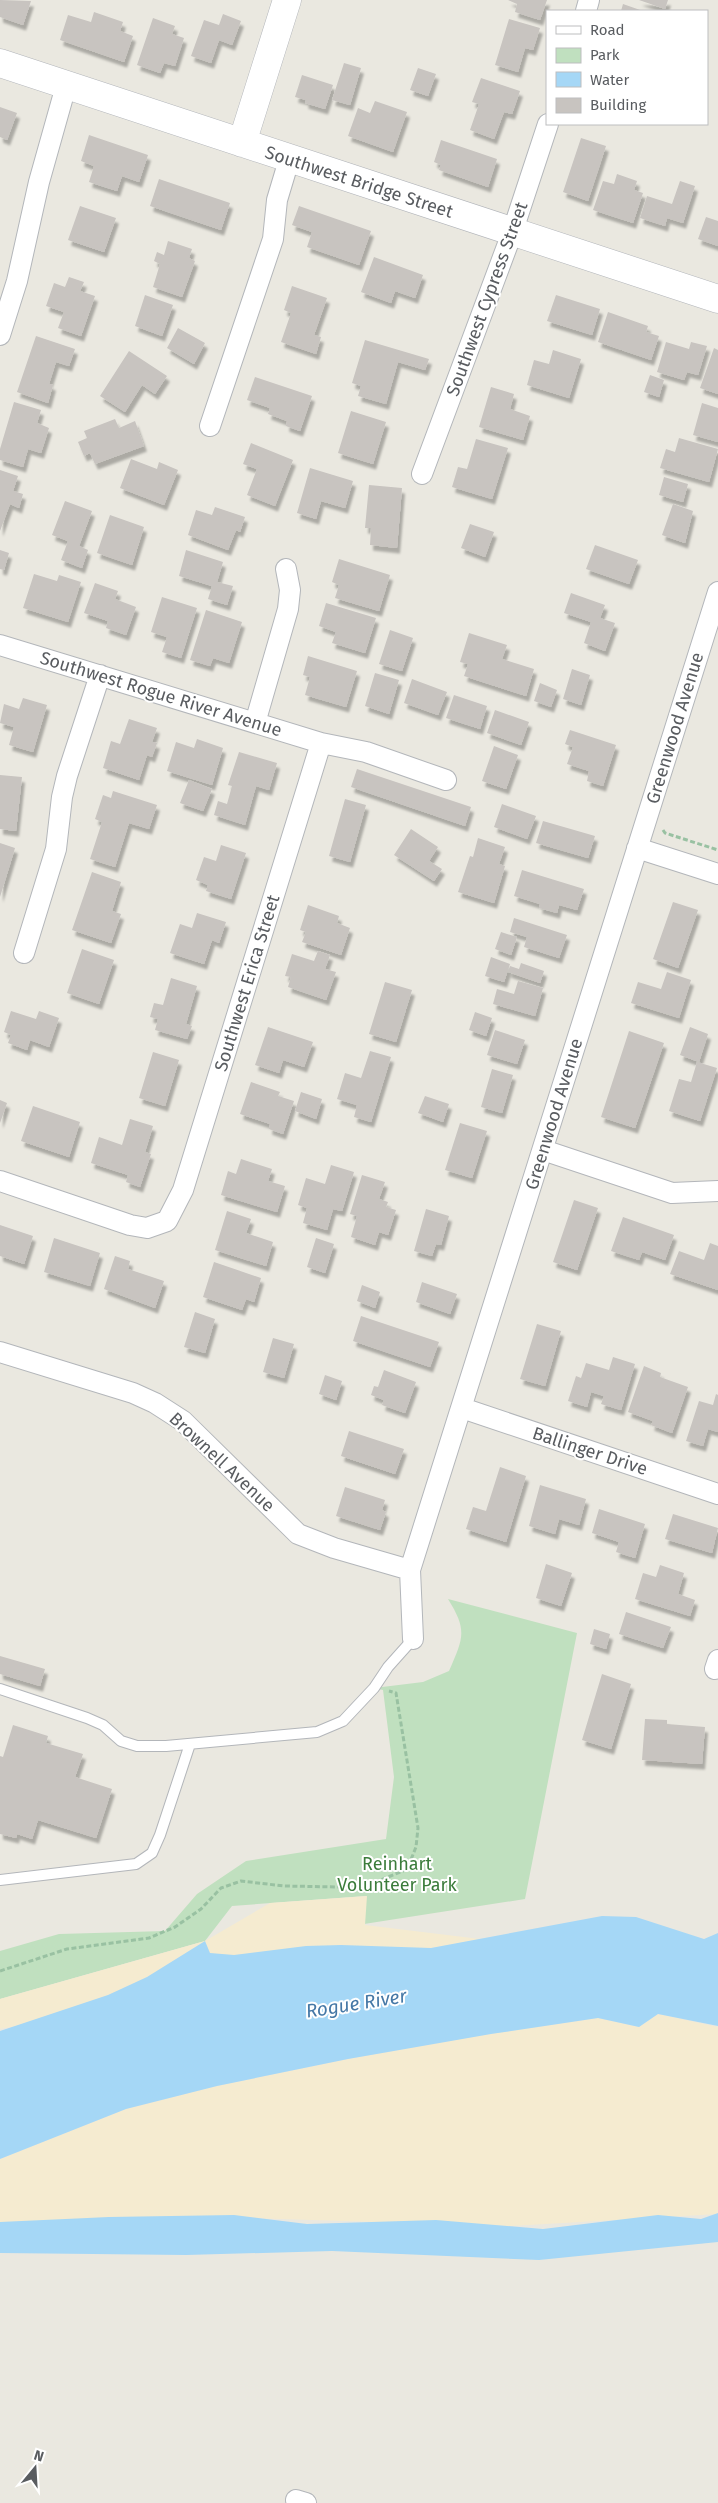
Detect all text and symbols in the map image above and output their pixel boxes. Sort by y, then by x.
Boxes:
legend [546,10,708,125]
text: Road [590,21,625,39]
text: Park [590,46,620,64]
text: Water [590,71,629,89]
text: Building [590,96,646,114]
street label: Southwest Bridge Street [262,141,456,223]
street label: Southwest Cypress Street [442,198,533,399]
street label: Southwest Rogue River Avenue [37,647,285,741]
street label: Greenwood Avenue [642,650,708,806]
street label: Southwest Erica Street [210,892,284,1074]
street label: Greenwood Avenue [521,1036,587,1192]
street label: Brownell Avenue [165,1408,279,1516]
street label: Ballinger Drive [530,1422,650,1480]
park label: Reinhart Volunteer Park [337,1853,457,1896]
water label: Rogue River [304,1984,409,2023]
north arrow [10,2443,60,2493]
text: N [32,2447,46,2466]

